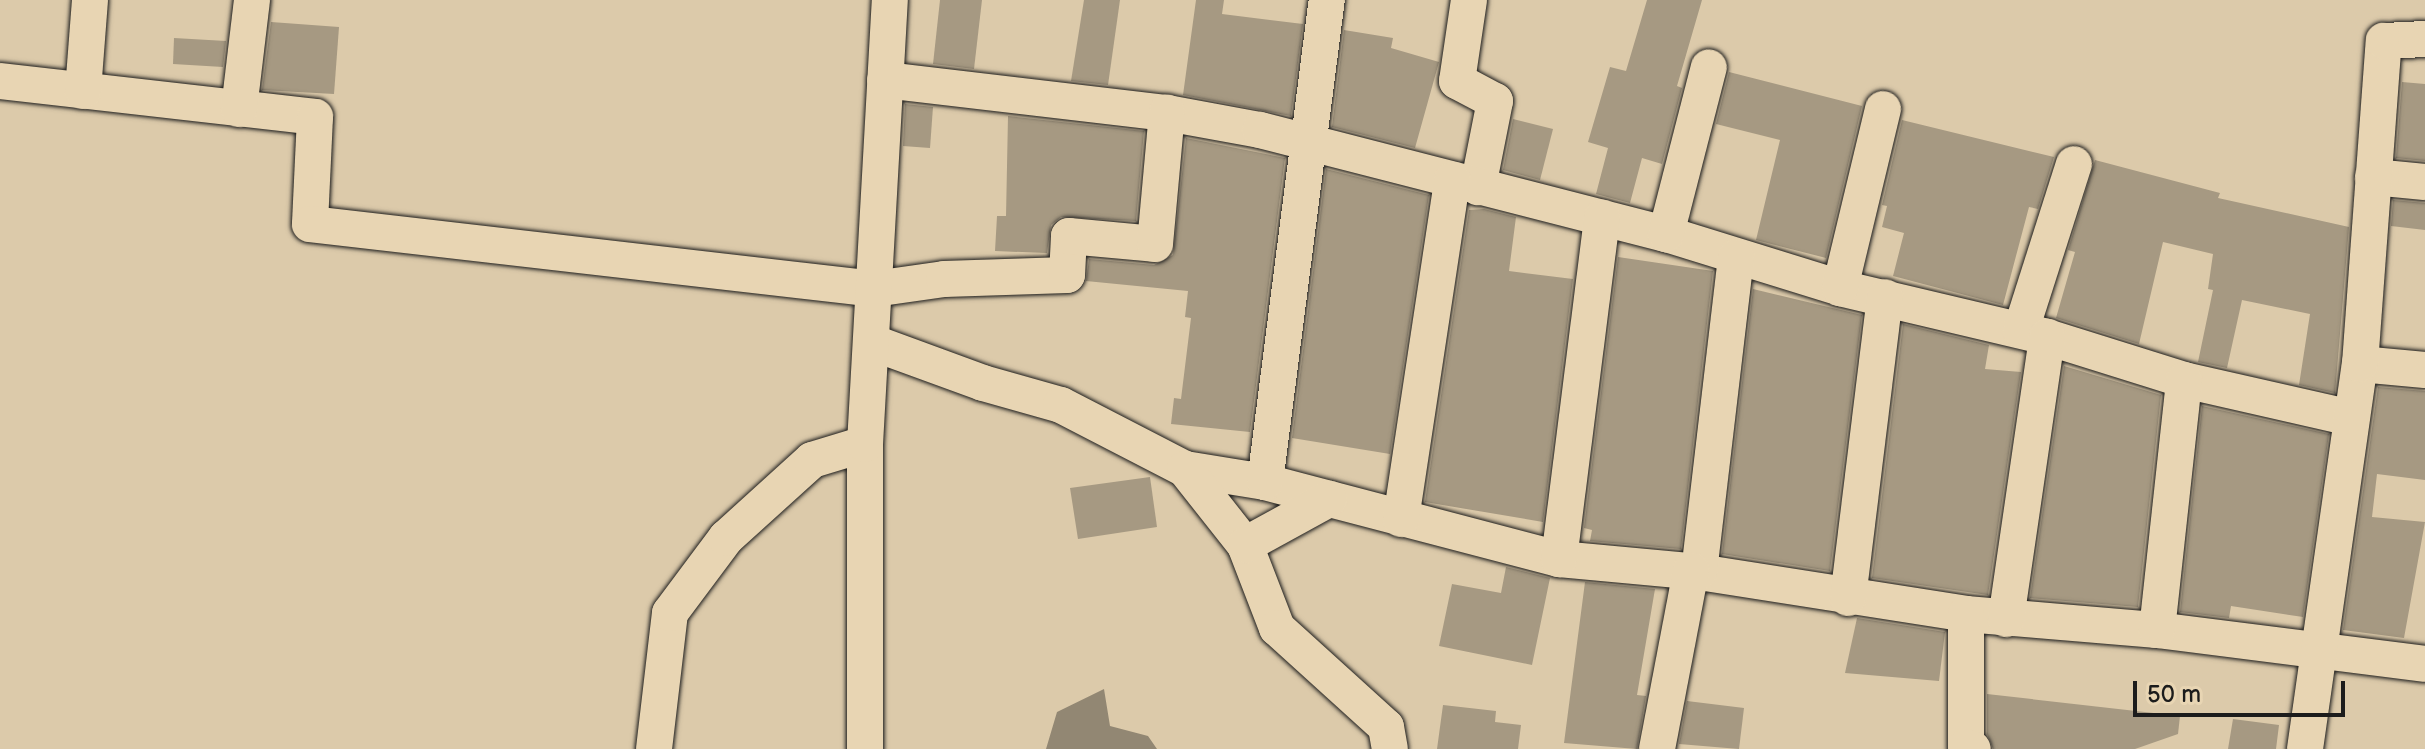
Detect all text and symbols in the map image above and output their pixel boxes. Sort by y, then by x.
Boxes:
scale bar [2137,665,2349,715]
text: 50 m [2147,680,2201,709]

